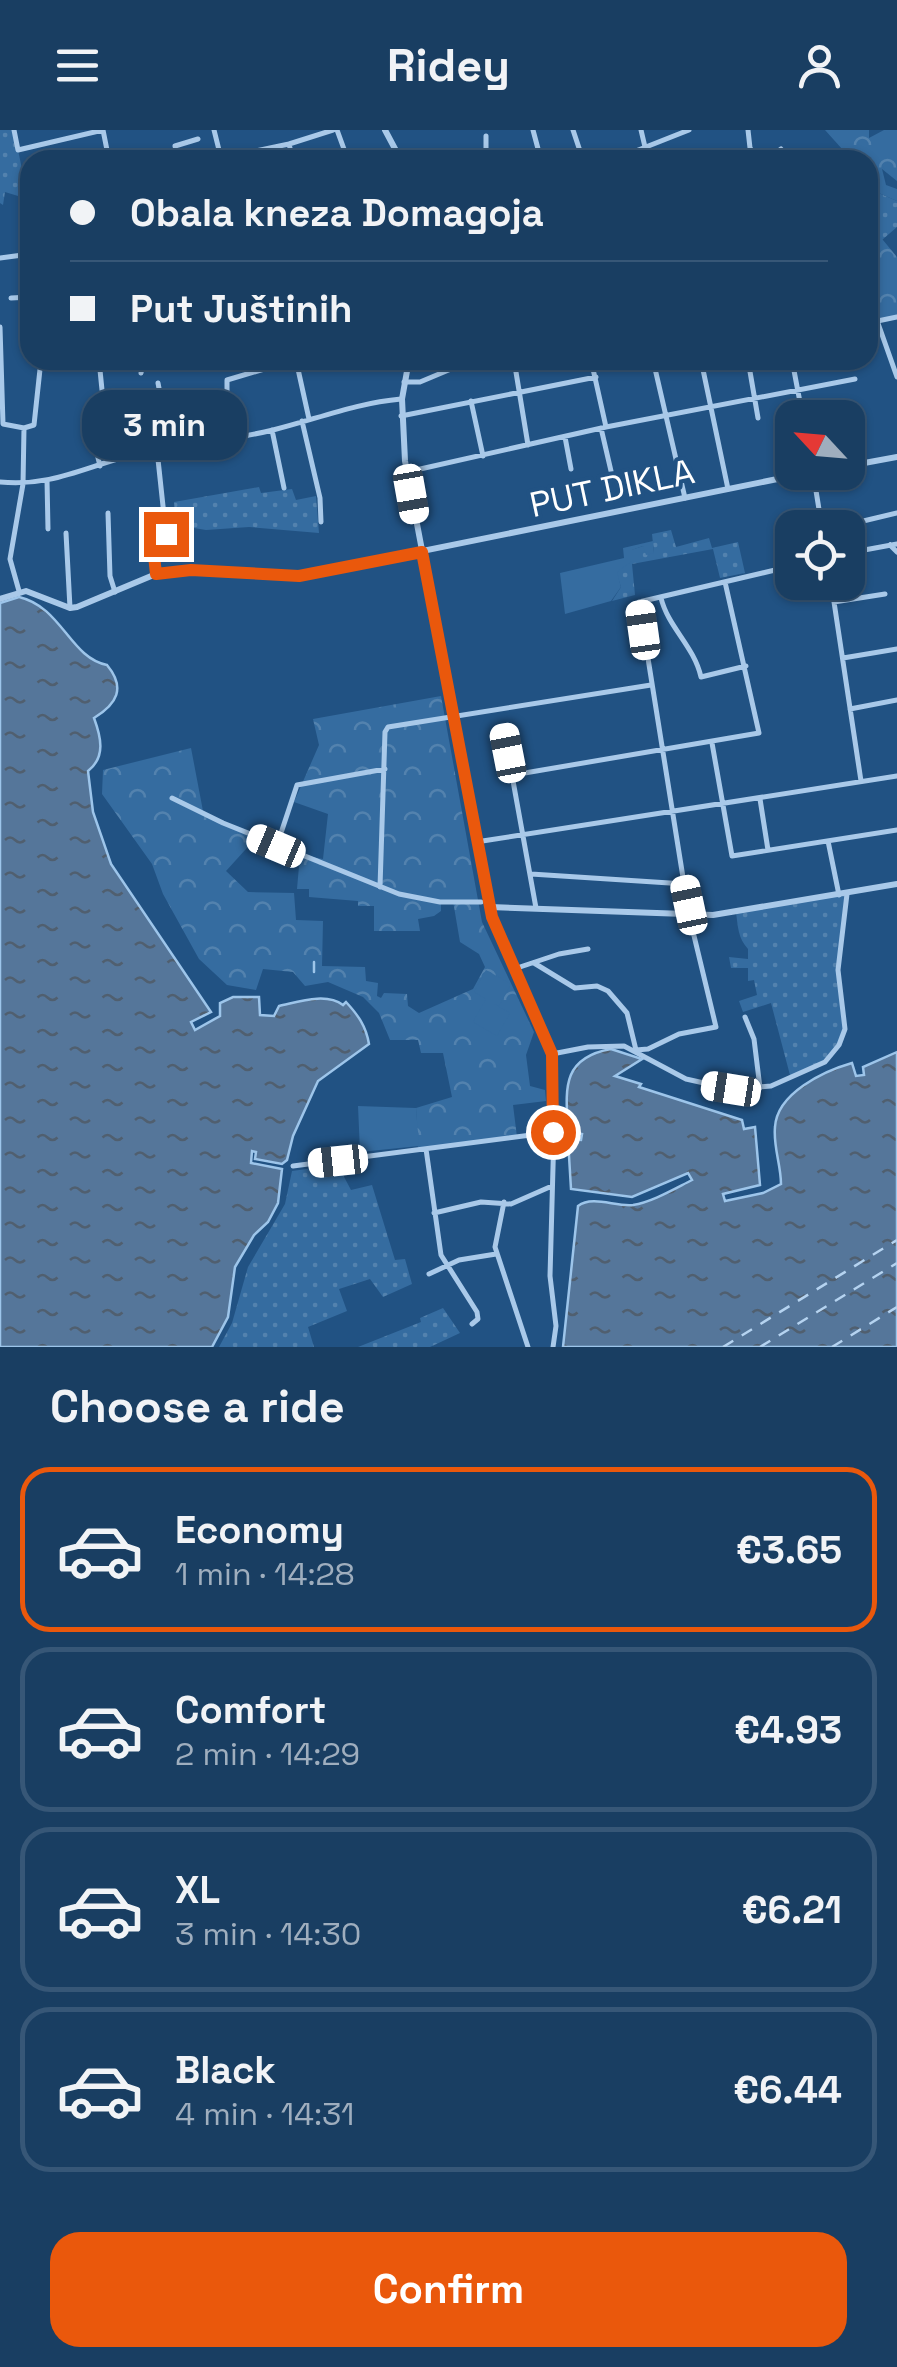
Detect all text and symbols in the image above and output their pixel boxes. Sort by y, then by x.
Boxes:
text: Ridey [387,37,510,94]
icon: menu [50,38,105,93]
icon: person [792,38,847,93]
text: Obala kneza Domagoja [130,189,544,237]
text: Put Juštinih [130,285,353,333]
callout: 3 min [84,389,248,459]
north arrow [775,400,865,490]
map controls [775,400,865,600]
text: 3 min [123,405,206,445]
street label: PUT DIKLA [526,449,698,527]
car [391,462,431,526]
button: locate [775,510,865,600]
route end [144,512,189,557]
car [624,598,662,662]
car [488,721,528,785]
car [243,820,309,872]
car [668,873,710,937]
car [699,1069,763,1109]
route start [531,1110,576,1155]
car [307,1143,369,1179]
text: Choose a ride [50,1378,345,1435]
icon: car [55,1505,145,1595]
text: Economy [175,1506,344,1554]
text: €3.65 [736,1526,842,1574]
text: 1 min · 14:28 [175,1554,355,1594]
icon: car [55,1685,145,1775]
text: Comfort [175,1686,326,1734]
text: €4.93 [734,1706,842,1754]
text: 2 min · 14:29 [175,1734,360,1774]
icon: car [55,1865,145,1955]
text: XL [175,1866,220,1914]
text: €6.21 [742,1886,842,1934]
text: 3 min · 14:30 [175,1914,361,1954]
icon: car [55,2045,145,2135]
text: Black [175,2046,276,2094]
text: €6.44 [733,2066,842,2114]
text: 4 min · 14:31 [175,2094,354,2134]
button: Confirm [50,2232,847,2347]

